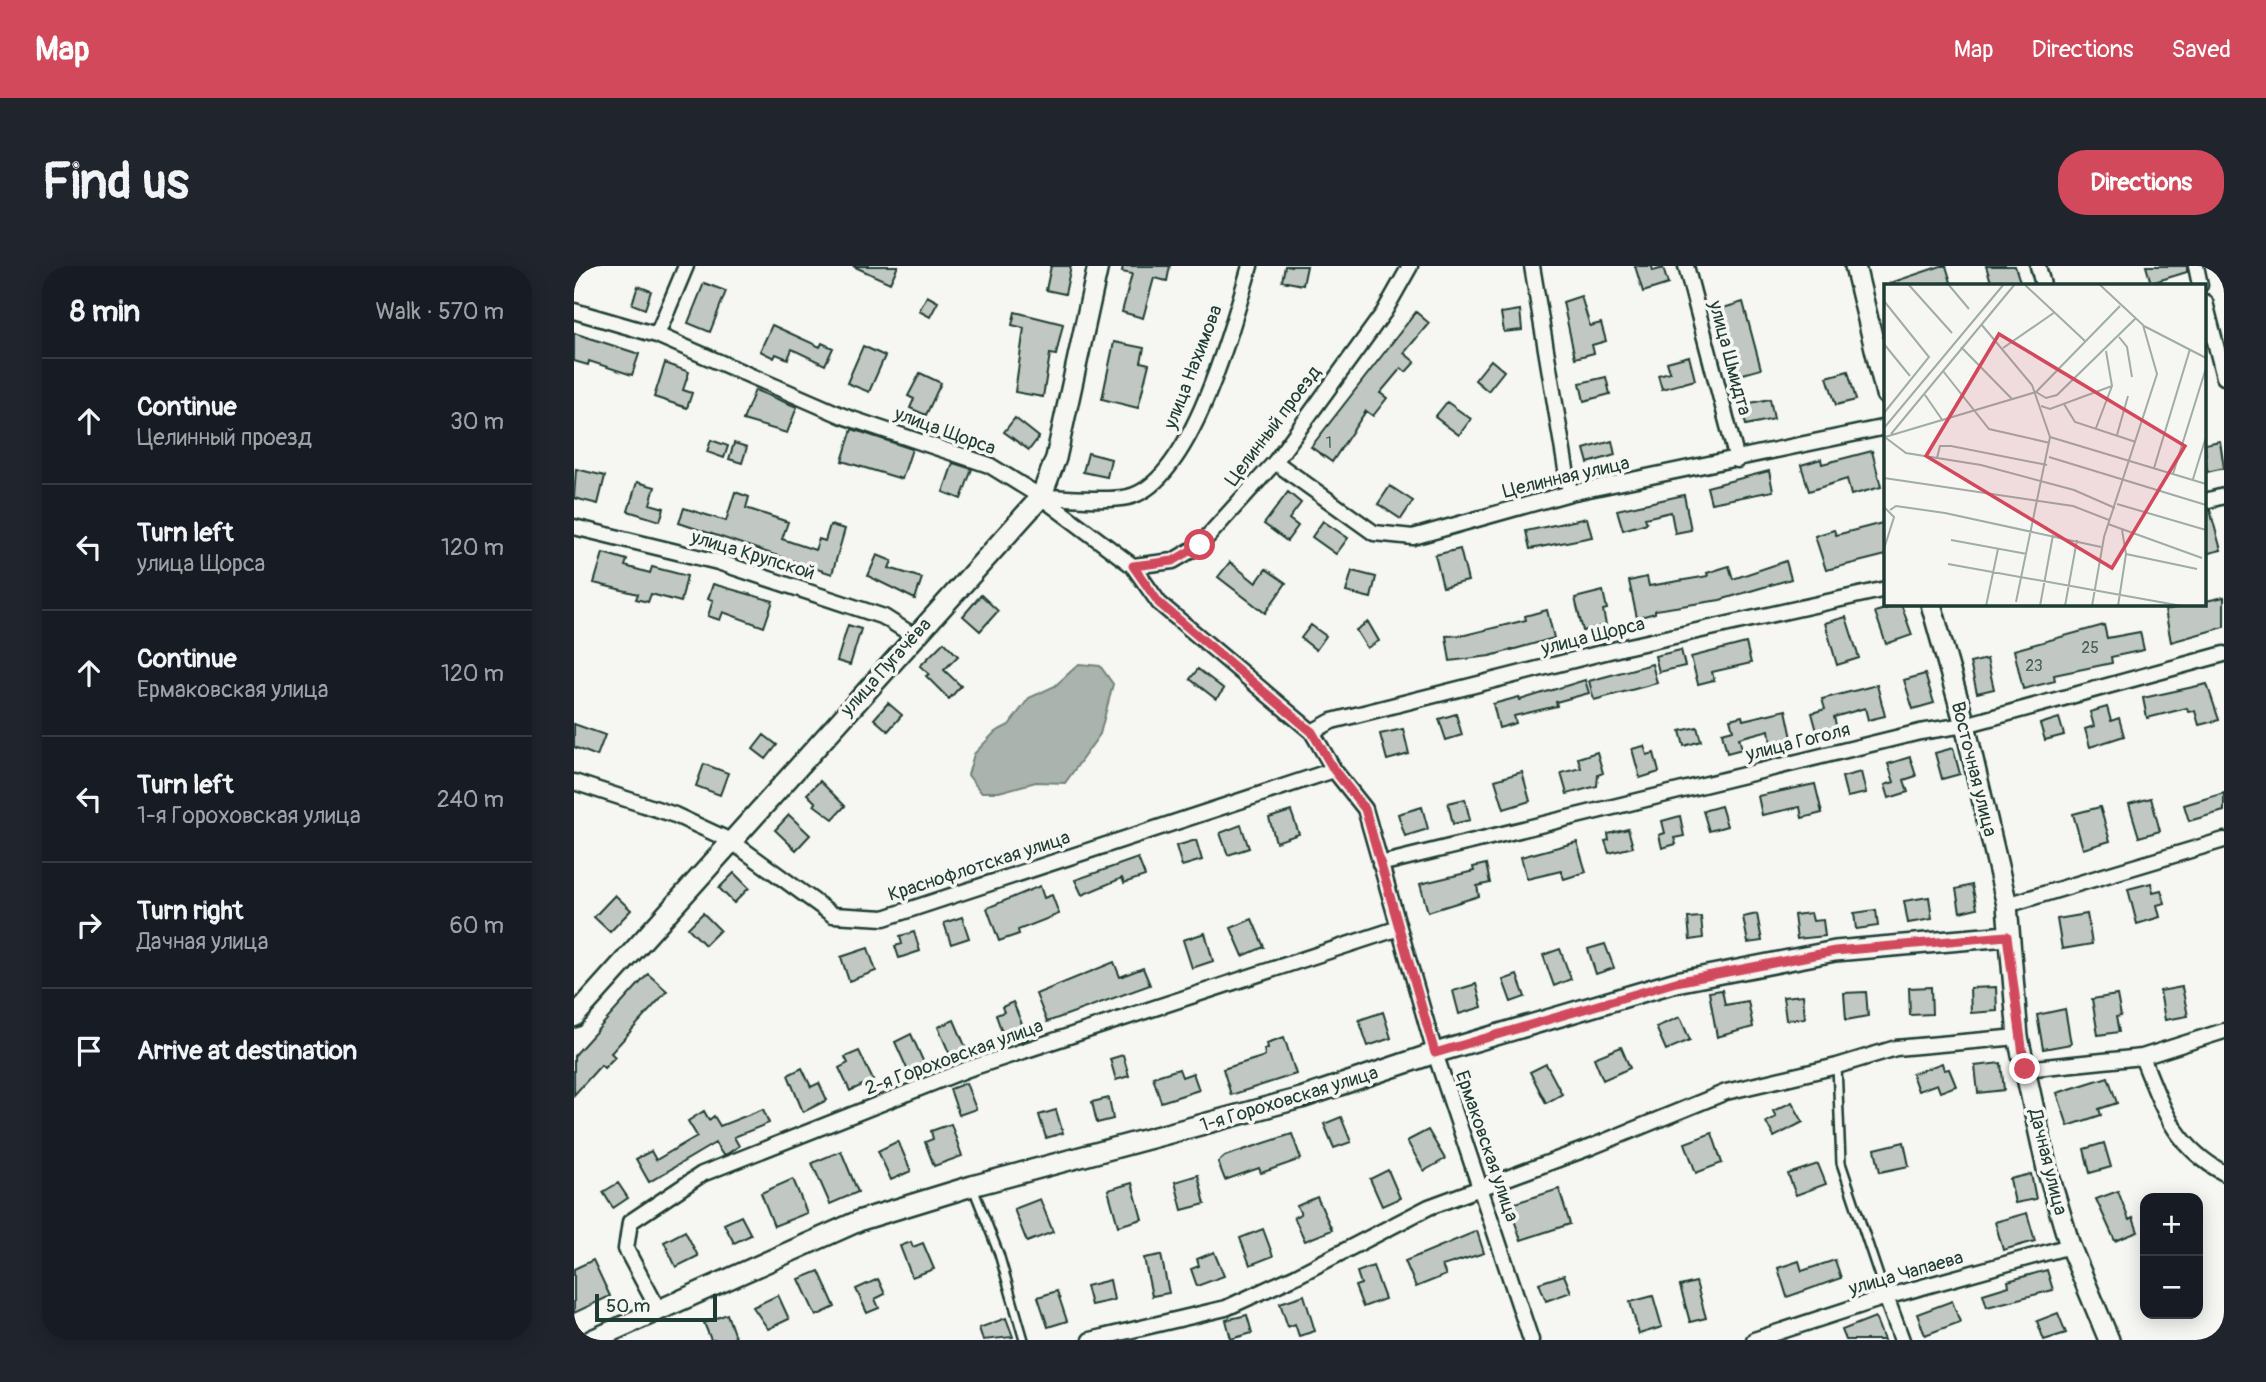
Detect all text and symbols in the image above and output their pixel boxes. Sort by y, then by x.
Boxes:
text: Map [35,29,90,70]
text: Map [1954,35,1994,64]
text: Directions [2032,35,2133,64]
text: Saved [2171,35,2231,64]
button: Directions [2058,150,2224,215]
text: Find us [42,152,189,213]
inset map [1884,284,2206,606]
text: 8 min [70,293,140,330]
text: Walk · 570 m [375,297,504,326]
street label: улица Шмидта [1703,297,1757,418]
street label: улица Нахимова [1158,301,1228,433]
street label: Целинный проезд [1220,361,1326,491]
text: Continue [137,391,237,423]
street label: улица Щорса [890,401,999,460]
icon: ahead [70,402,108,440]
text: 30 m [450,407,504,436]
text: Целинный проезд [137,423,312,452]
house number: 1 [1326,433,1332,453]
street label: Целинная улица [1500,451,1632,503]
text: Turn left [137,517,233,549]
street label: улица Крупской [687,525,818,585]
icon: left [70,528,108,566]
route start [1184,529,1215,560]
text: 120 m [441,533,504,562]
text: улица Щорса [137,549,265,578]
street label: улица Щорса [1538,611,1647,661]
street label: улица Пугачёва [835,613,937,722]
house number: 25 [2081,638,2099,658]
text: Continue [137,643,237,675]
icon: ahead [70,654,108,692]
house number: 23 [2025,656,2043,676]
text: 120 m [441,659,504,688]
text: Ермаковская улица [137,675,329,704]
street label: Восточная улица [1946,699,2002,839]
street label: улица Гоголя [1743,717,1853,767]
text: Turn left [137,769,233,801]
icon: left [70,780,108,818]
text: 240 m [437,785,504,814]
text: 1-я Гороховская улица [137,801,361,830]
street label: Краснофлотская улица [885,825,1073,907]
text: Turn right [137,895,243,927]
icon: right [70,906,108,944]
text: 60 m [449,911,504,940]
text: Дачная улица [137,927,268,956]
street label: 2-я Гороховская улица [862,1014,1047,1100]
icon: arrive [70,1032,108,1070]
text: Arrive at destination [137,1035,357,1067]
route end [2009,1053,2040,1084]
street label: 1-я Гороховская улица [1197,1060,1381,1137]
street label: Ермаковская улица [1450,1067,1524,1225]
street label: Дачная улица [2023,1105,2073,1218]
map controls [2140,1193,2203,1319]
button: + [2140,1193,2203,1256]
street label: улица Чапаева [1845,1245,1966,1301]
button: − [2140,1256,2203,1319]
scale bar [595,1291,718,1323]
text: 50 m [606,1294,650,1318]

